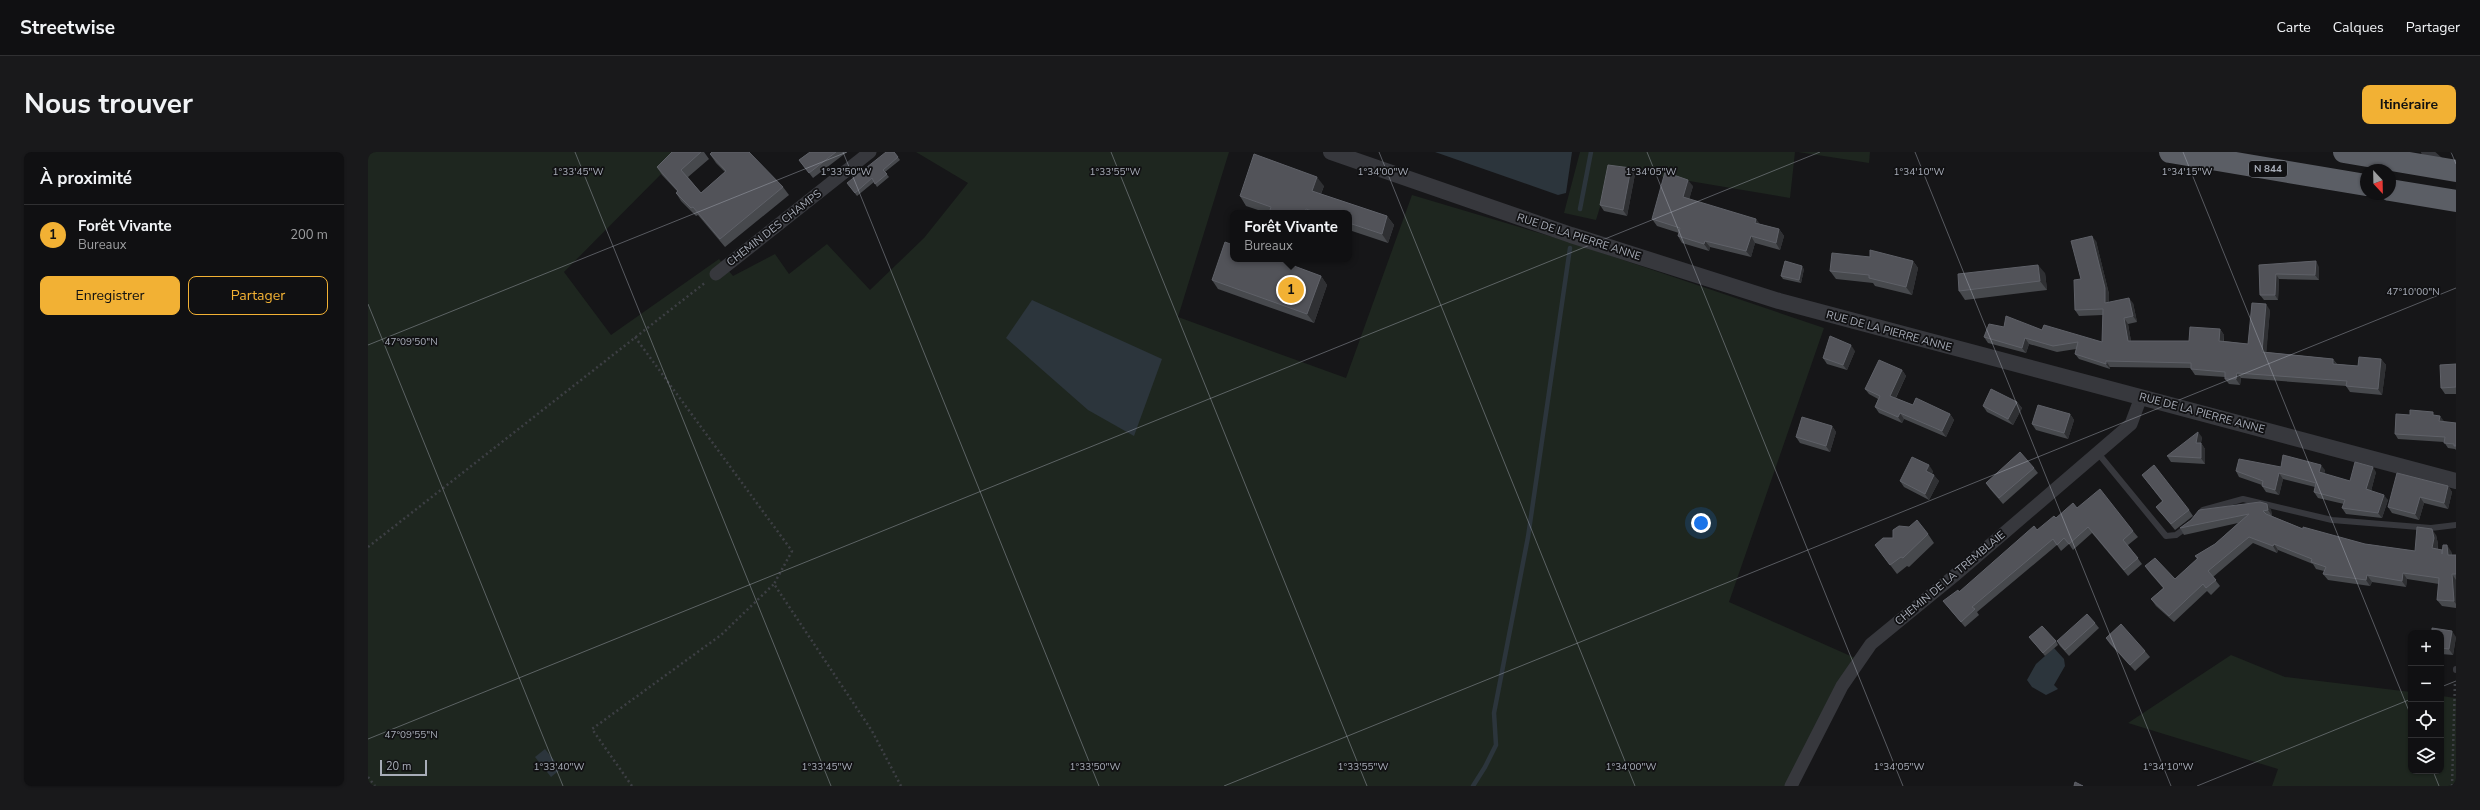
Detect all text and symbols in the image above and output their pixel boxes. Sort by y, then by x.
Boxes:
text: Streetwise [20,15,115,41]
text: Carte [2277,18,2311,37]
text: Calques [2333,18,2384,37]
text: Partager [2406,18,2460,37]
text: Nous trouver [24,85,193,123]
button: Itinéraire [2362,85,2456,124]
road number: N 844 [2249,161,2287,177]
north arrow [2360,164,2396,200]
text: 1°33'45"W [553,165,603,179]
text: 1°33'50"W [821,165,871,179]
text: 1°33'55"W [1090,165,1140,179]
text: 1°34'00"W [1358,165,1408,179]
text: 1°34'05"W [1626,165,1676,179]
text: 1°34'10"W [1894,165,1944,179]
text: 1°34'15"W [2162,165,2212,179]
text: À proximité [40,167,132,190]
street label: CHEMIN DES CHAMPS [724,186,825,270]
popup [1230,210,1352,262]
street label: RUE DE LA PIERRE ANNE [1515,210,1643,264]
text: Forêt Vivante [78,216,172,236]
text: Forêt Vivante [1244,217,1338,237]
text: 1 [49,226,57,244]
text: 200 m [290,226,328,244]
text: Bureaux [78,236,127,254]
text: Bureaux [1244,237,1293,255]
pin: 1 [1278,275,1304,305]
button: Enregistrer [40,276,180,315]
button: Partager [188,276,328,315]
text: 47°10'00"N [2386,285,2440,299]
street label: RUE DE LA PIERRE ANNE [1825,307,1953,355]
text: 47°09'50"N [384,335,438,349]
street label: RUE DE LA PIERRE ANNE [2138,389,2266,437]
your location [1691,513,1711,533]
street label: CHEMIN DE LA TREMBLAIE [1892,527,2008,629]
map controls [2408,630,2444,774]
button: + [2408,630,2444,666]
button: − [2408,666,2444,702]
button: locate [2408,702,2444,738]
text: 47°09'55"N [384,728,438,742]
button: layers [2408,738,2444,774]
scale bar [380,758,427,777]
text: 20 m [386,759,411,774]
text: 1°33'40"W [534,760,584,774]
text: 1°33'45"W [802,760,852,774]
text: 1°33'50"W [1070,760,1120,774]
text: 1°33'55"W [1338,760,1388,774]
text: 1°34'00"W [1606,760,1656,774]
text: 1°34'05"W [1874,760,1924,774]
text: 1°34'10"W [2143,760,2193,774]

